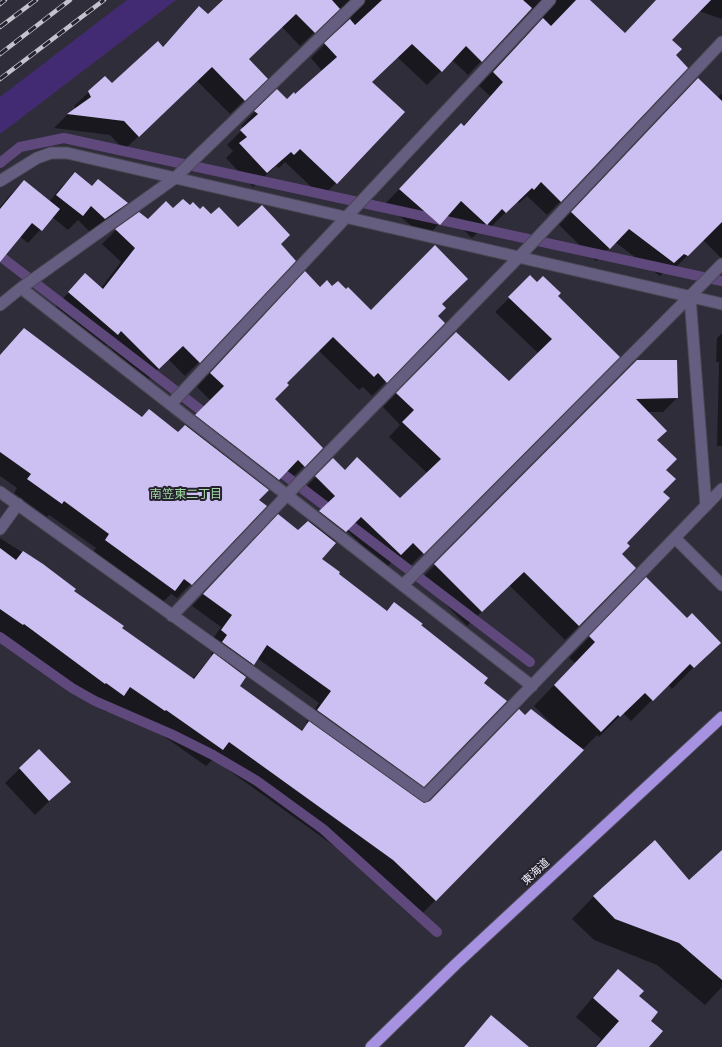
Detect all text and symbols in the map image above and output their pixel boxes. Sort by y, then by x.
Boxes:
district label: 南笠東二丁目 [150,488,222,502]
street label: 東海道 [519,856,553,888]

